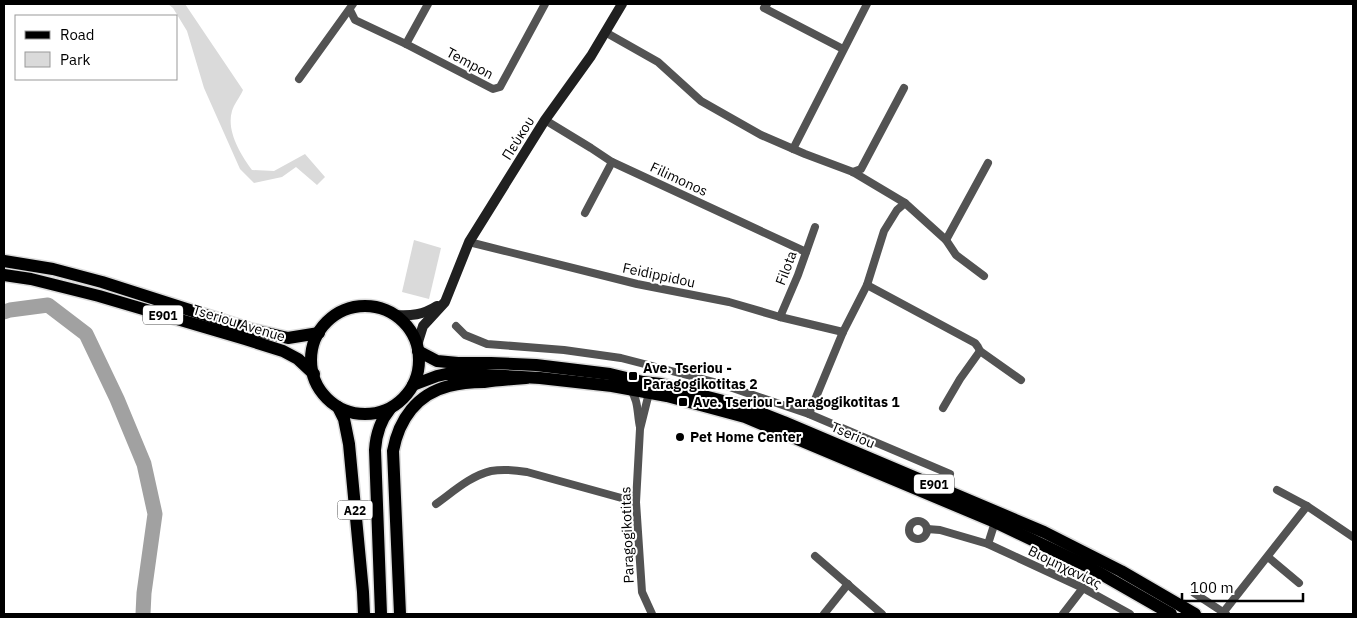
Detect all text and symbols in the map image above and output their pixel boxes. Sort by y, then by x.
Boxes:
legend [15,15,178,80]
text: Road [60,25,95,44]
street label: Tempon [443,43,497,83]
text: Park [60,50,90,69]
street label: Πεύκου [498,113,538,163]
street label: Filimonos [647,158,711,200]
street label: Filota [771,248,801,288]
street label: Feidippidou [621,259,697,291]
street label: Tseriou Avenue [190,300,288,346]
road number: E901 [143,306,183,324]
place label: Ave. Tseriou - Paragogikotitas 2 [643,359,758,393]
marker: Ave. Tseriou - Paragogikotitas 2 [627,370,639,382]
place label: Ave. Tseriou - Paragogikotitas 1 [693,393,900,411]
marker: Ave. Tseriou - Paragogikotitas 1 [677,396,689,408]
street label: Tseriou [828,418,878,452]
place label: Pet Home Center [690,428,802,446]
marker: Pet Home Center [674,431,686,443]
road number: E901 [914,474,954,494]
street label: Paragogikotitas [616,486,638,584]
road number: A22 [338,500,372,520]
street label: Βιομηχανίας [1025,541,1105,593]
scale bar [1182,570,1303,602]
text: 100 m [1190,578,1234,597]

